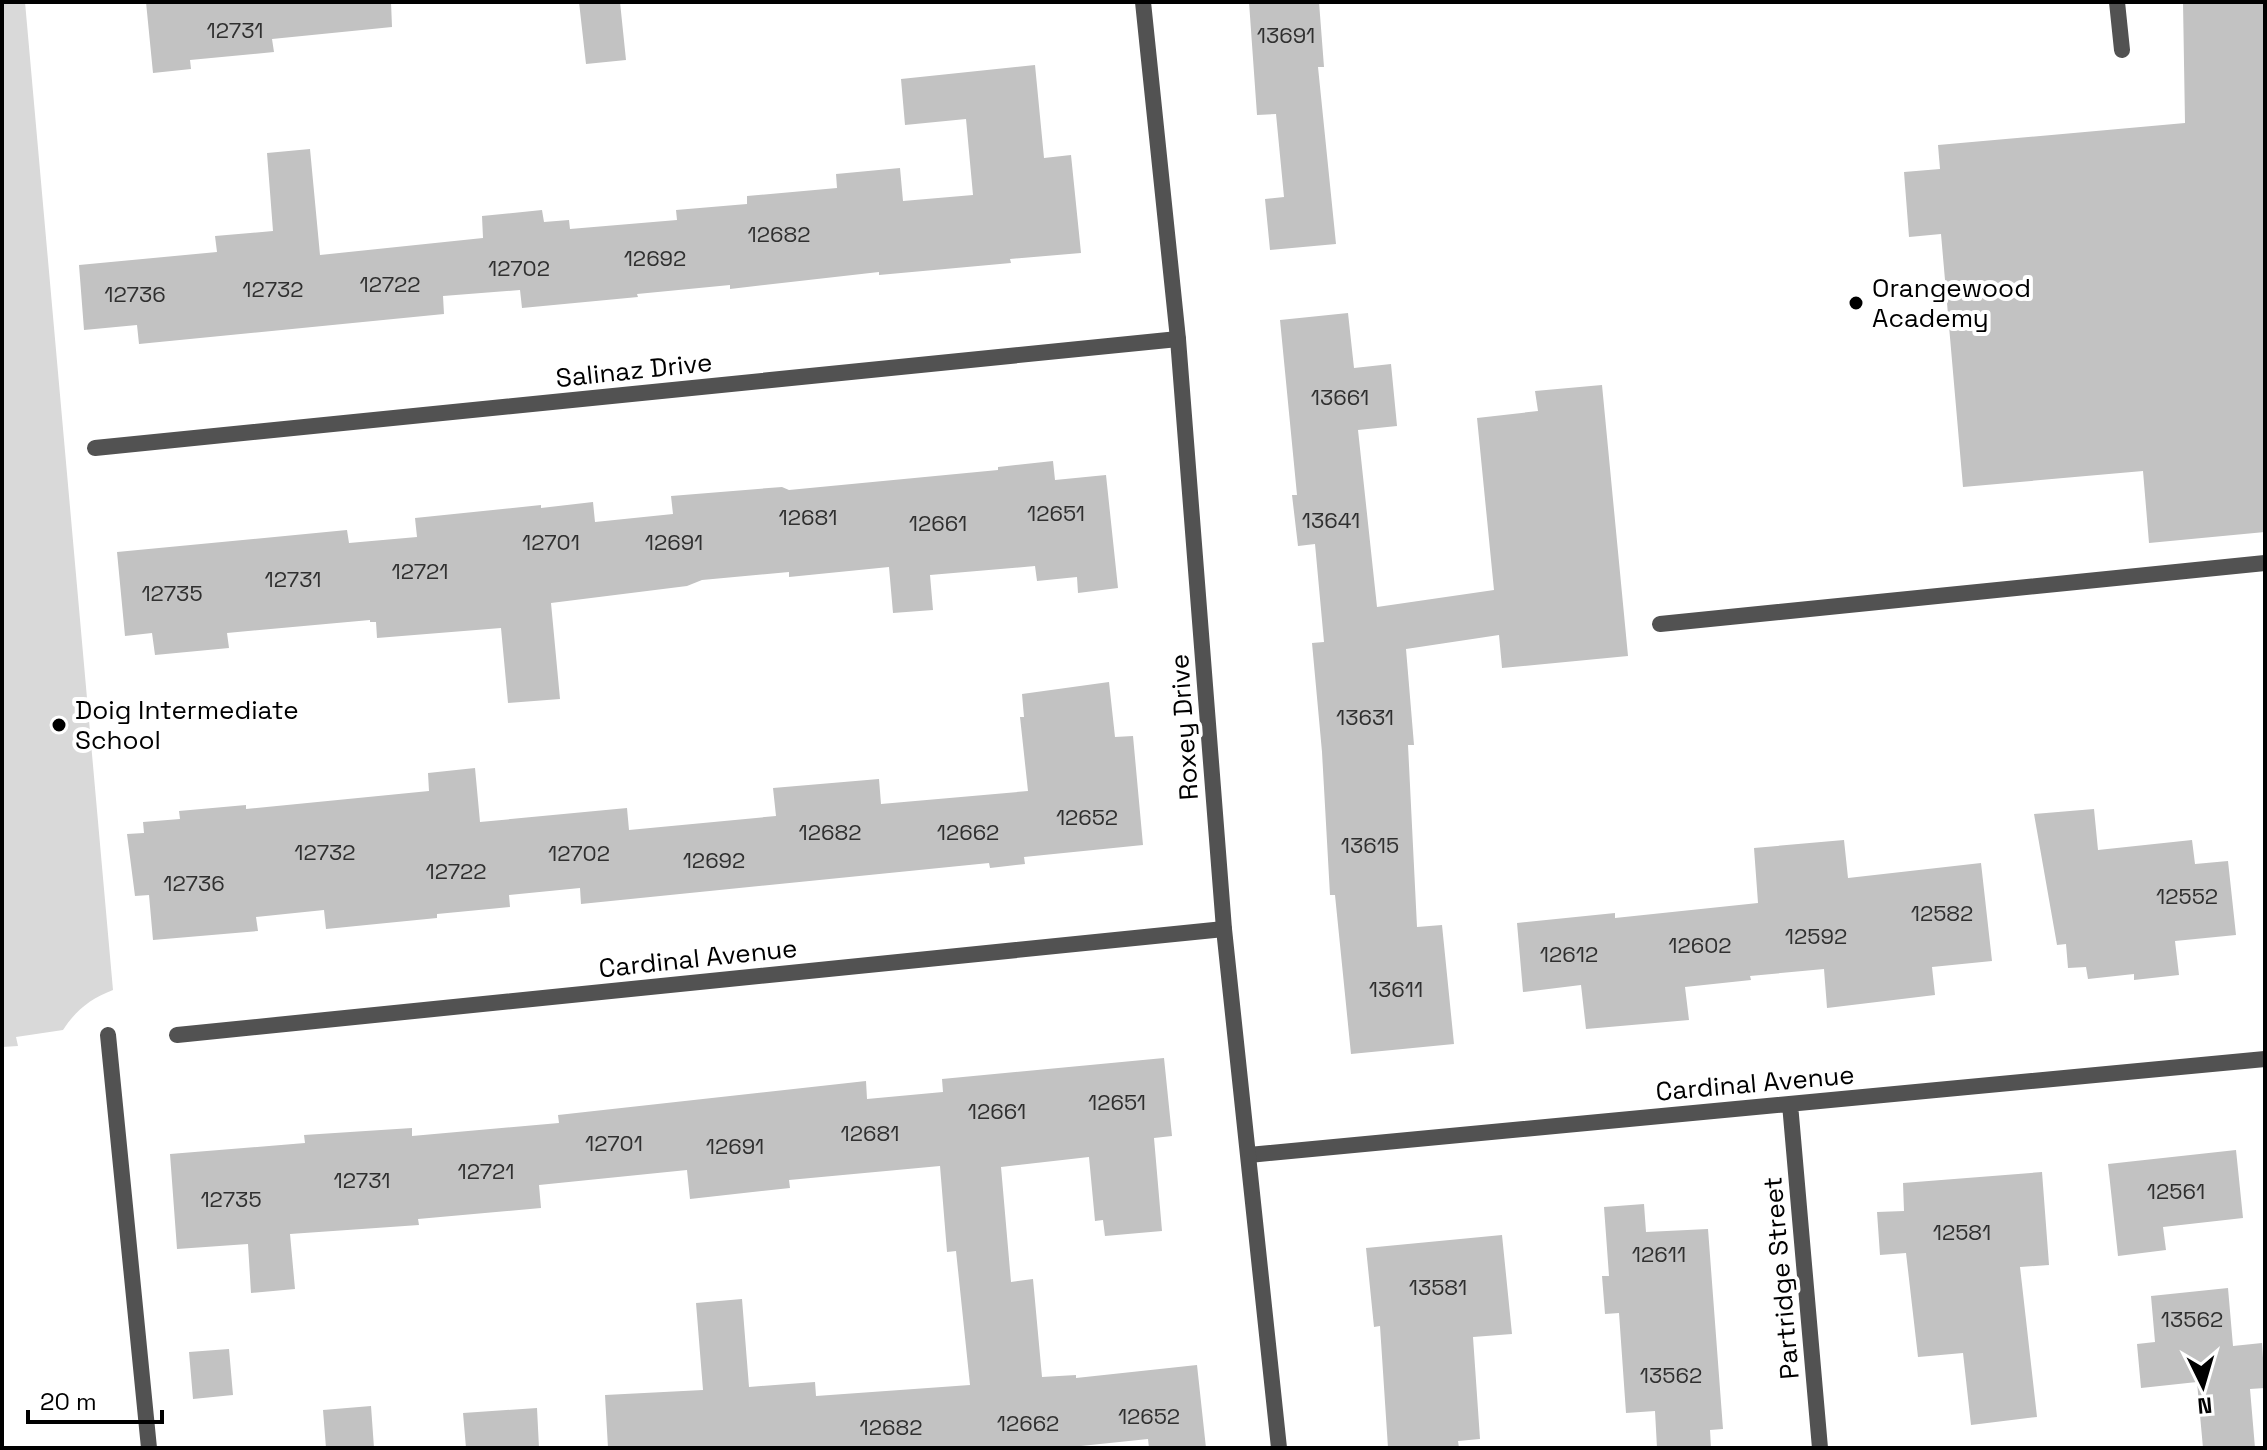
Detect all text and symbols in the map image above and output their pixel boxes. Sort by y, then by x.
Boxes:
house number: 12731 [207,16,263,44]
house number: 13691 [1257,21,1315,49]
house number: 12682 [748,220,810,248]
house number: 12692 [624,244,686,272]
house number: 12702 [488,254,550,282]
house number: 12722 [359,270,421,298]
place label: Orangewood Academy [1872,271,2031,335]
house number: 12732 [242,275,304,303]
house number: 12736 [104,280,166,308]
marker: Orangewood Academy [1847,294,1865,312]
street label: Salinaz Drive [554,345,714,395]
house number: 13661 [1311,383,1369,411]
house number: 12651 [1027,499,1085,527]
house number: 12681 [779,503,837,531]
house number: 13641 [1302,506,1360,534]
house number: 12661 [909,509,967,537]
house number: 12701 [522,528,580,556]
house number: 12691 [645,528,703,556]
house number: 12721 [392,557,448,585]
house number: 12731 [265,565,321,593]
house number: 12735 [141,579,203,607]
street label: Roxey Drive [1162,653,1206,801]
place label: Doig Intermediate School [75,693,299,757]
house number: 13631 [1336,703,1394,731]
marker: Doig Intermediate School [50,716,68,734]
house number: 12652 [1056,803,1118,831]
house number: 12682 [799,818,861,846]
house number: 12662 [937,818,999,846]
house number: 13615 [1341,831,1399,859]
house number: 12732 [294,838,356,866]
house number: 12702 [548,839,610,867]
house number: 12692 [683,846,745,874]
house number: 12722 [425,857,487,885]
house number: 12736 [163,869,225,897]
house number: 12552 [2156,882,2218,910]
house number: 12582 [1911,899,1973,927]
house number: 12592 [1785,922,1847,950]
street label: Cardinal Avenue [597,931,799,985]
house number: 12602 [1668,931,1732,959]
house number: 12612 [1540,940,1598,968]
house number: 13611 [1369,975,1423,1003]
street label: Cardinal Avenue [1654,1057,1856,1109]
house number: 12651 [1088,1088,1146,1116]
house number: 12661 [968,1097,1026,1125]
house number: 12681 [841,1119,899,1147]
house number: 12701 [585,1129,643,1157]
house number: 12691 [706,1132,764,1160]
house number: 12721 [458,1157,514,1185]
house number: 12731 [334,1166,390,1194]
street label: Partridge Street [1755,1175,1807,1381]
house number: 12561 [2147,1177,2205,1205]
house number: 12735 [200,1185,262,1213]
house number: 12581 [1933,1218,1991,1246]
house number: 12611 [1632,1240,1686,1268]
house number: 13581 [1409,1273,1467,1301]
house number: 13562 [2161,1305,2223,1333]
north arrow [2163,1346,2243,1426]
house number: 13562 [1640,1361,1702,1389]
scale bar [28,1374,162,1424]
text: 20 m [40,1386,97,1417]
text: N [2196,1391,2213,1421]
house number: 12652 [1118,1402,1180,1430]
house number: 12662 [997,1409,1059,1437]
house number: 12682 [860,1413,922,1441]

